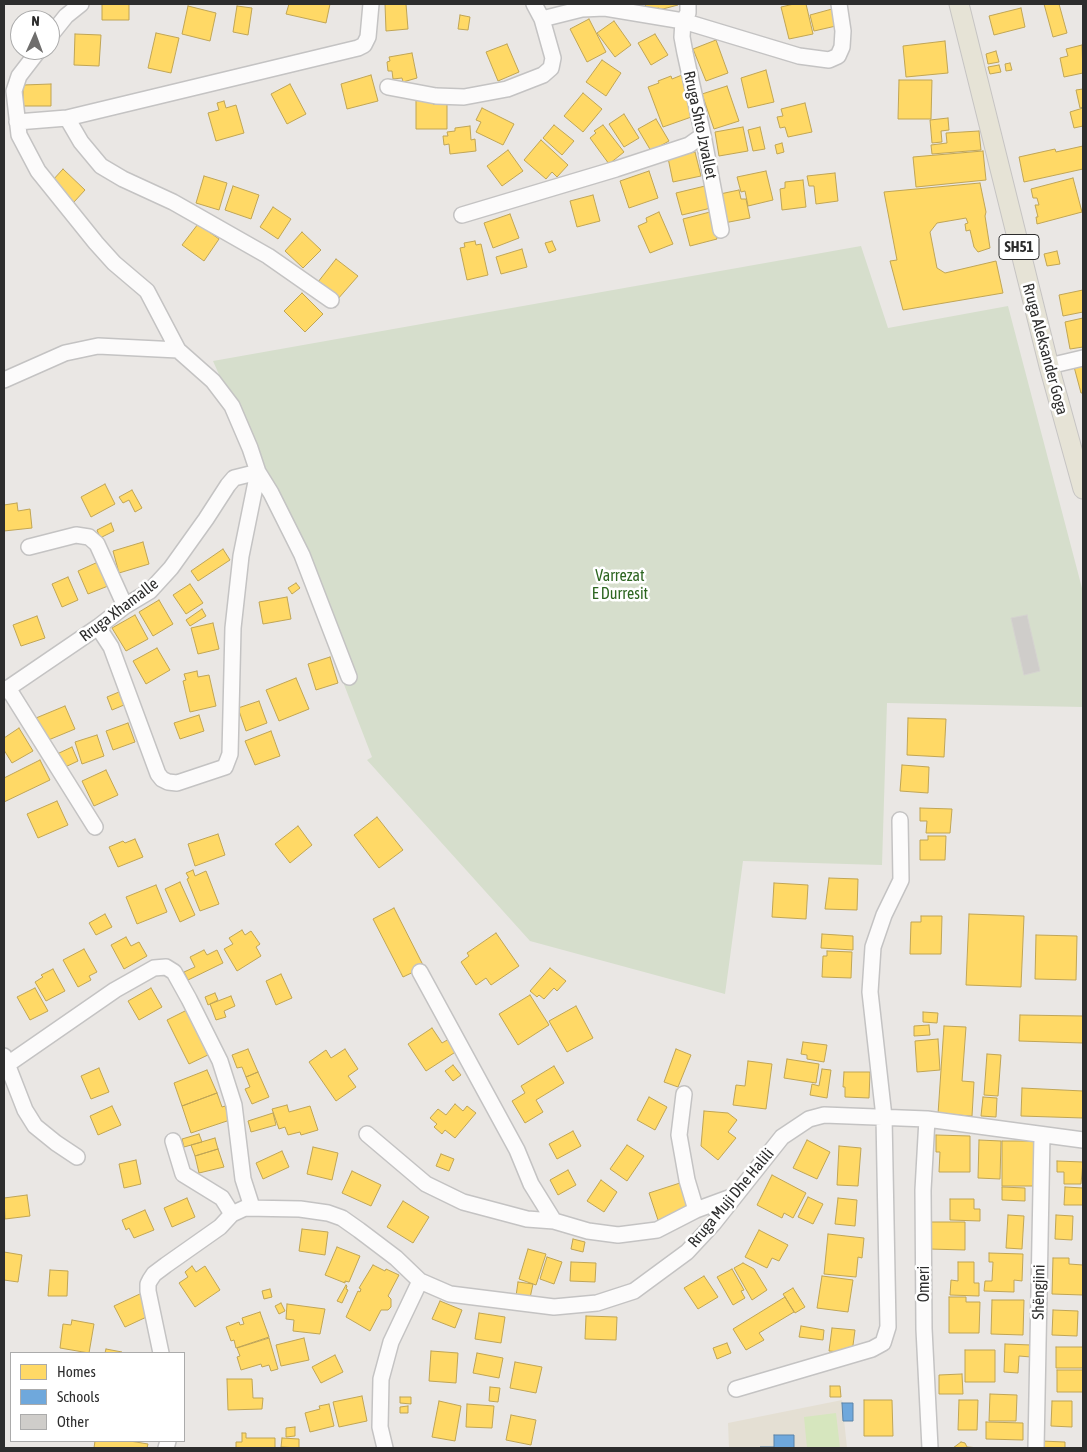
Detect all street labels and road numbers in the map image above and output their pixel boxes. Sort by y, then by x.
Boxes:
street label: Rruga Shto Jzvallet [679,69,721,181]
road number: SH51 [999,234,1039,260]
street label: Rruga Aleksander Goga [1018,281,1072,417]
street label: Rruga Xhamalle [76,574,162,646]
street label: Rruga Muji Dhe Halili [684,1145,778,1251]
street label: Shëngjini [1029,1264,1049,1320]
street label: Omeri [914,1266,934,1302]

